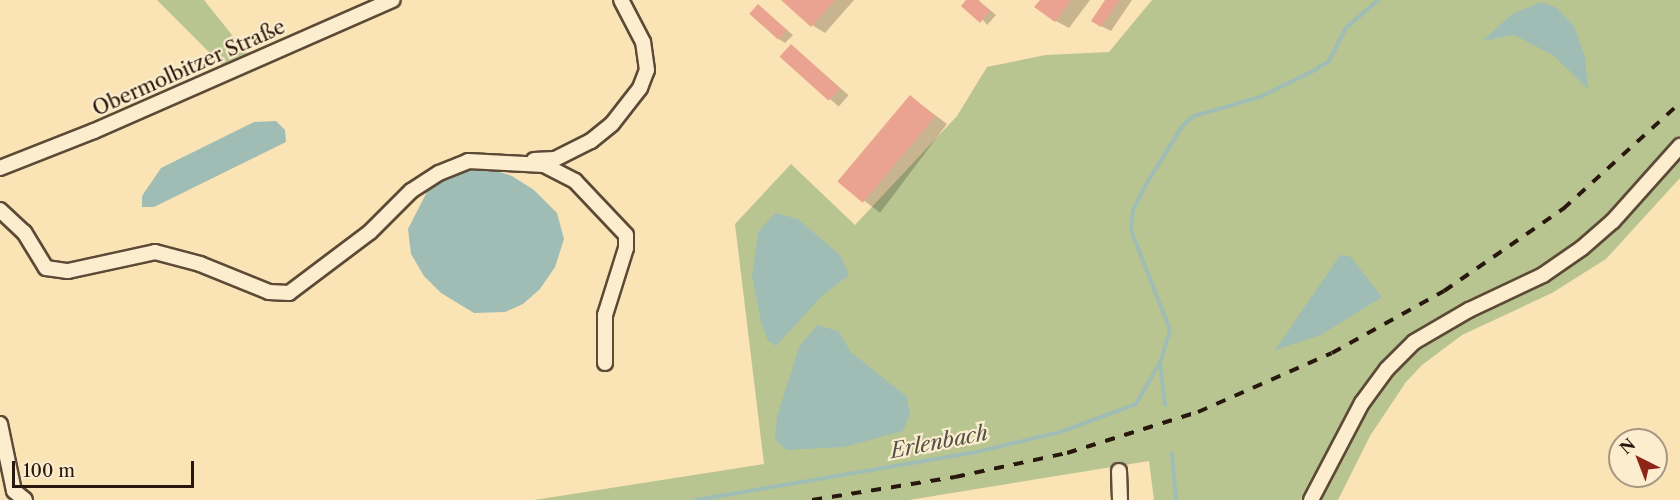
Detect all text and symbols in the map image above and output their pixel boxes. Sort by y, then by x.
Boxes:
street label: Obermolbitzer Straße [89,15,289,121]
water label: Erlenbach [888,420,990,464]
north arrow [1608,428,1668,488]
text: N [1615,434,1639,458]
scale bar [15,449,196,487]
text: 100 m [23,460,75,482]

